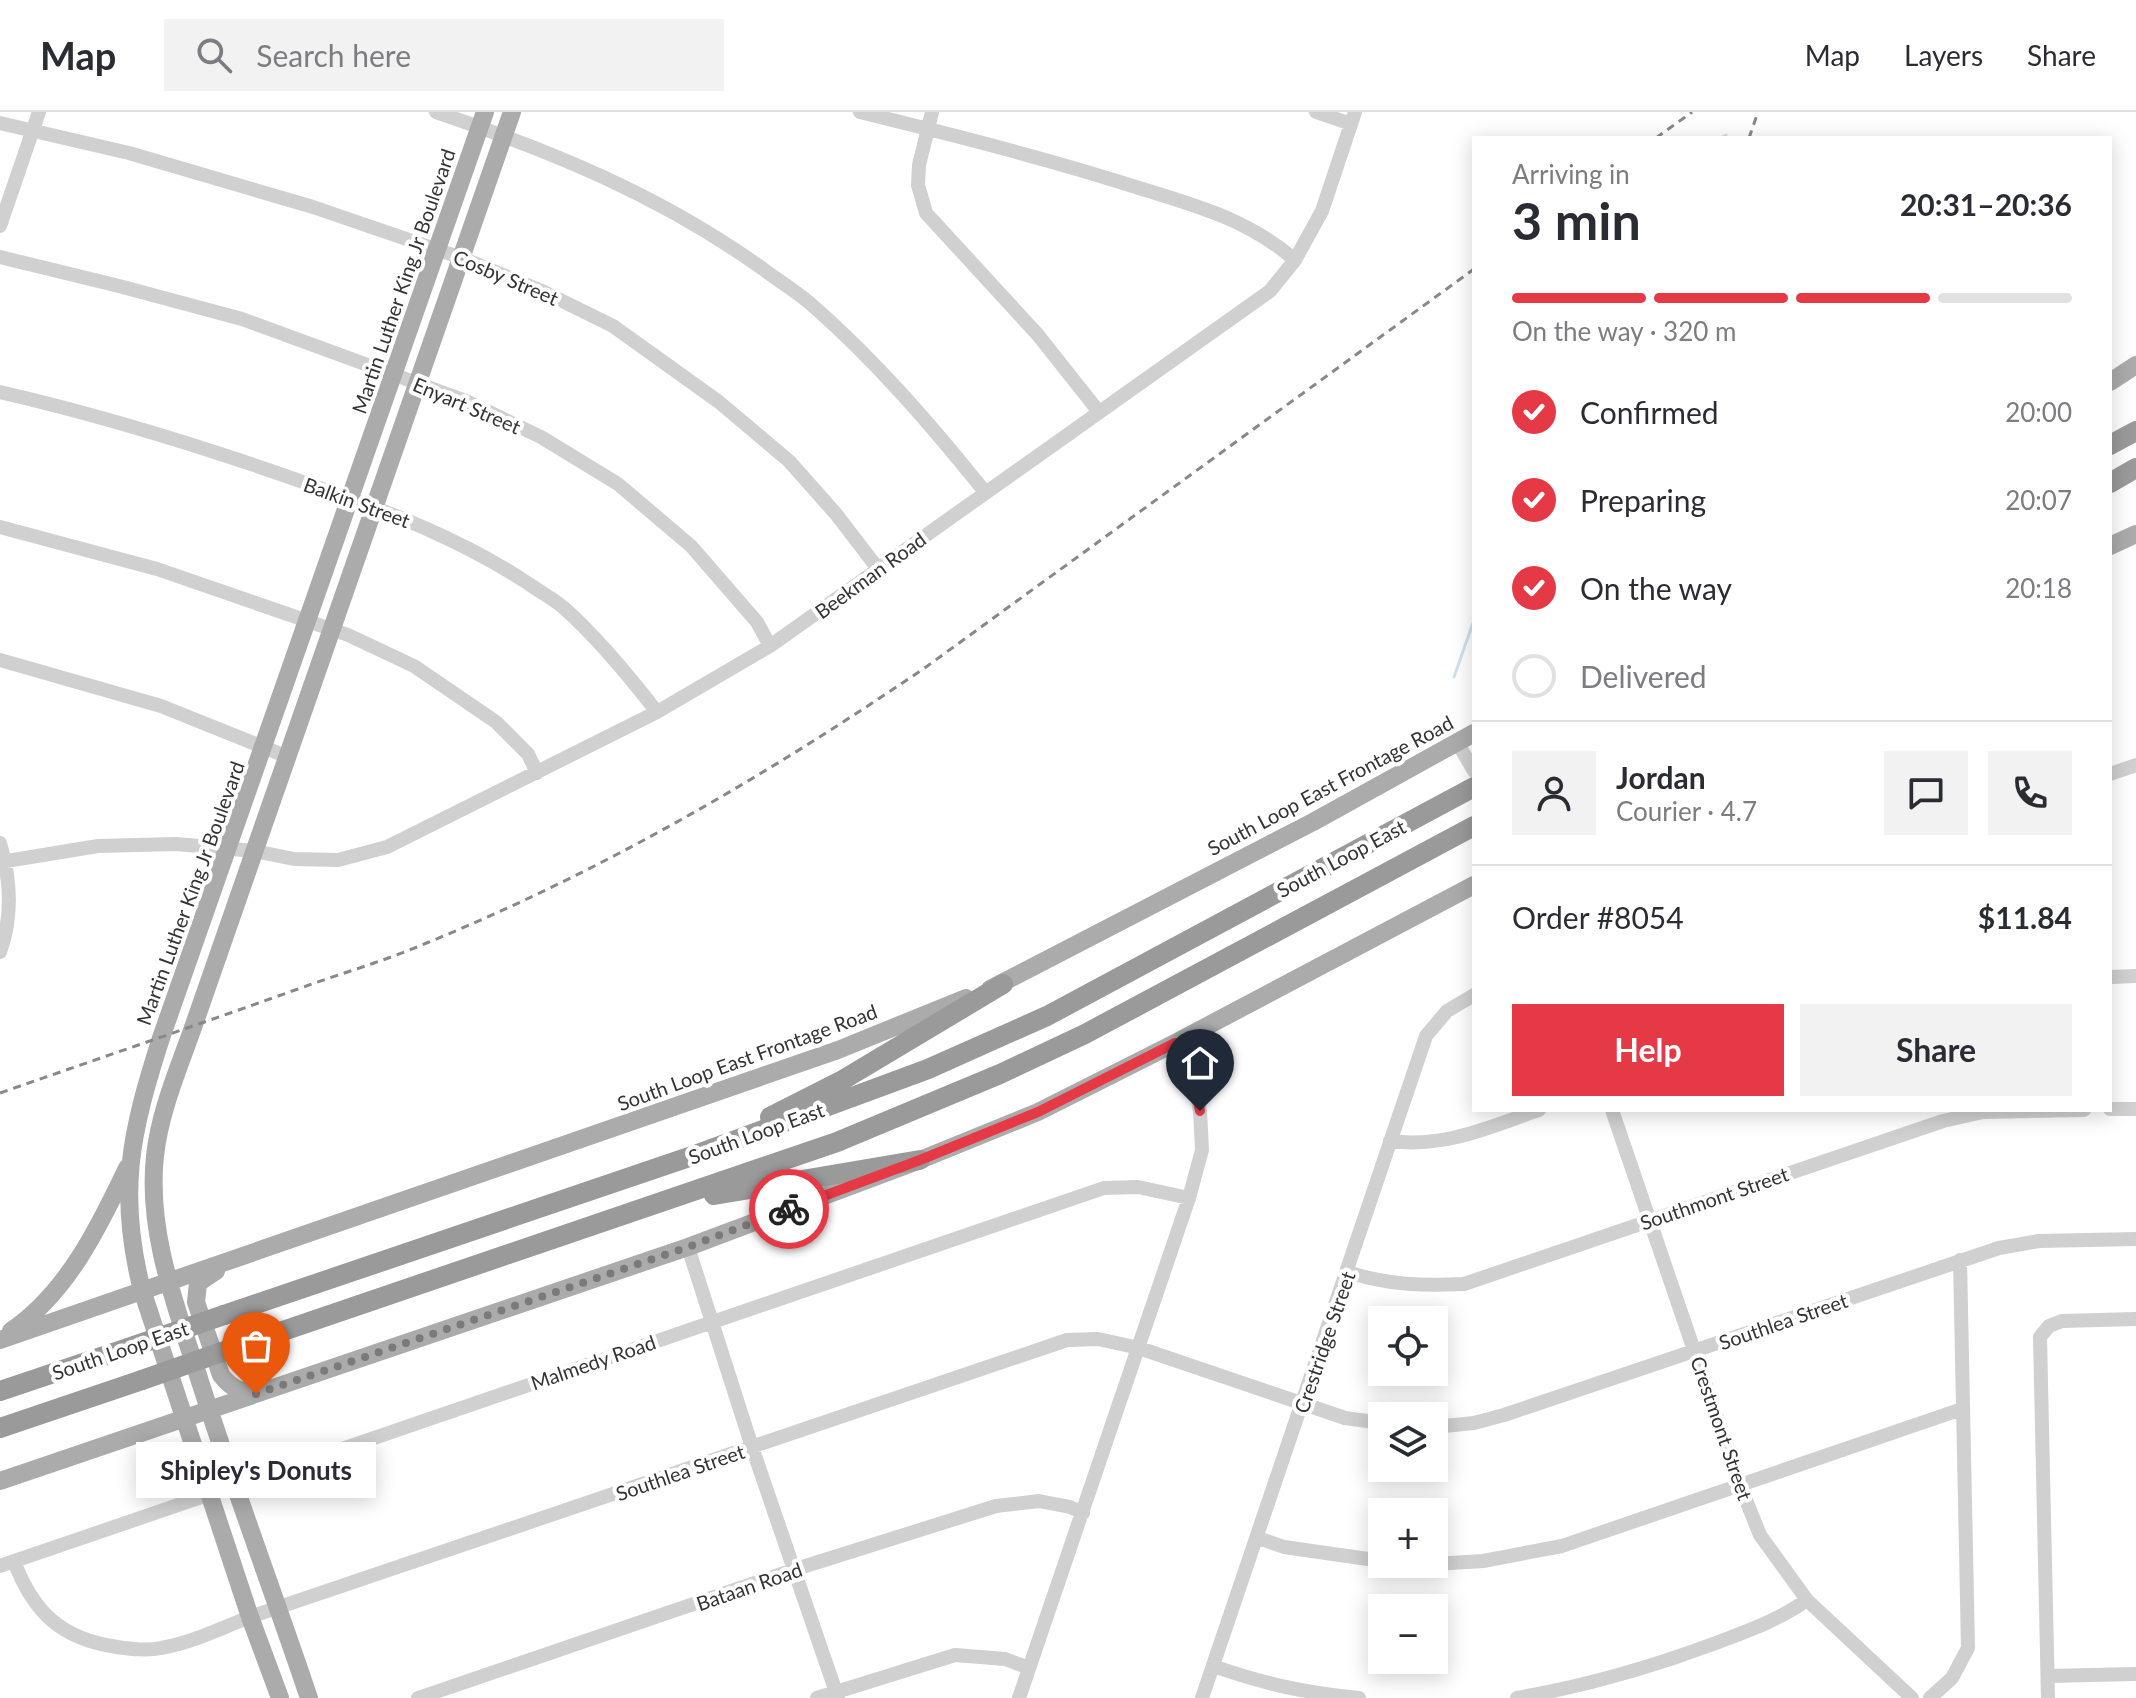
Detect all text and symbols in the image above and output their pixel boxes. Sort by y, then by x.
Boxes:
search box [164,19,724,91]
text: Map [40,32,116,78]
icon: search [192,33,236,77]
text: Search here [256,37,411,73]
text: Map [1805,38,1860,72]
text: Layers [1904,38,1983,72]
text: Share [2027,38,2096,72]
street label: Martin Luther King Jr Boulevard [346,145,460,417]
text: Arriving in [1512,158,1630,190]
text: 20:31–20:36 [1900,186,2072,222]
text: 3 min [1512,189,1641,251]
street label: Cosby Street [450,244,562,310]
text: On the way · 320 m [1512,315,1736,347]
street label: Enyart Street [410,372,524,438]
icon: check [1512,390,1556,434]
text: Confirmed [1580,394,1719,430]
text: 20:00 [2005,396,2072,428]
street label: Balkin Street [301,472,413,532]
icon: check [1512,478,1556,522]
text: Preparing [1580,482,1706,518]
text: 20:07 [2005,484,2072,516]
street label: Beekman Road [810,527,930,623]
icon: check [1512,566,1556,610]
text: On the way [1580,570,1732,606]
text: 20:18 [2005,572,2072,604]
text: Delivered [1580,658,1707,694]
street label: South Loop East Frontage Road [1203,710,1457,860]
button: person [1512,751,1596,835]
button: chat [1884,751,1968,835]
button: phone [1988,751,2072,835]
street label: Martin Luther King Jr Boulevard [131,758,249,1028]
text: Jordan [1616,759,1706,795]
text: Courier · 4.7 [1616,795,1757,827]
street label: South Loop East [1272,814,1410,902]
text: Order #8054 [1512,899,1684,935]
text: $11.84 [1978,899,2072,935]
street label: South Loop East Frontage Road [614,999,880,1115]
button: Help [1512,1004,1784,1096]
button: Share [1800,1004,2072,1096]
pin [1166,1029,1234,1111]
icon: home [1178,1041,1222,1085]
street label: South Loop East [685,1097,827,1169]
street label: Southmont Street [1637,1161,1791,1235]
courier [749,1169,829,1249]
icon: bike [767,1187,811,1231]
street label: Crestridge Street [1288,1268,1360,1416]
street label: Southlea Street [1715,1288,1851,1354]
map controls [1368,1306,1448,1674]
button: locate [1368,1306,1448,1386]
pin [222,1312,290,1394]
street label: South Loop East [49,1315,191,1385]
icon: bag [234,1324,278,1368]
street label: Malmedy Road [527,1329,659,1395]
street label: Crestmont Street [1686,1353,1758,1503]
button: layers [1368,1402,1448,1482]
street label: Southlea Street [612,1439,748,1505]
callout: Shipley's Donuts [136,1442,376,1498]
text: Shipley's Donuts [160,1454,352,1486]
button: + [1368,1498,1448,1578]
street label: Bataan Road [693,1557,805,1615]
button: − [1368,1594,1448,1674]

